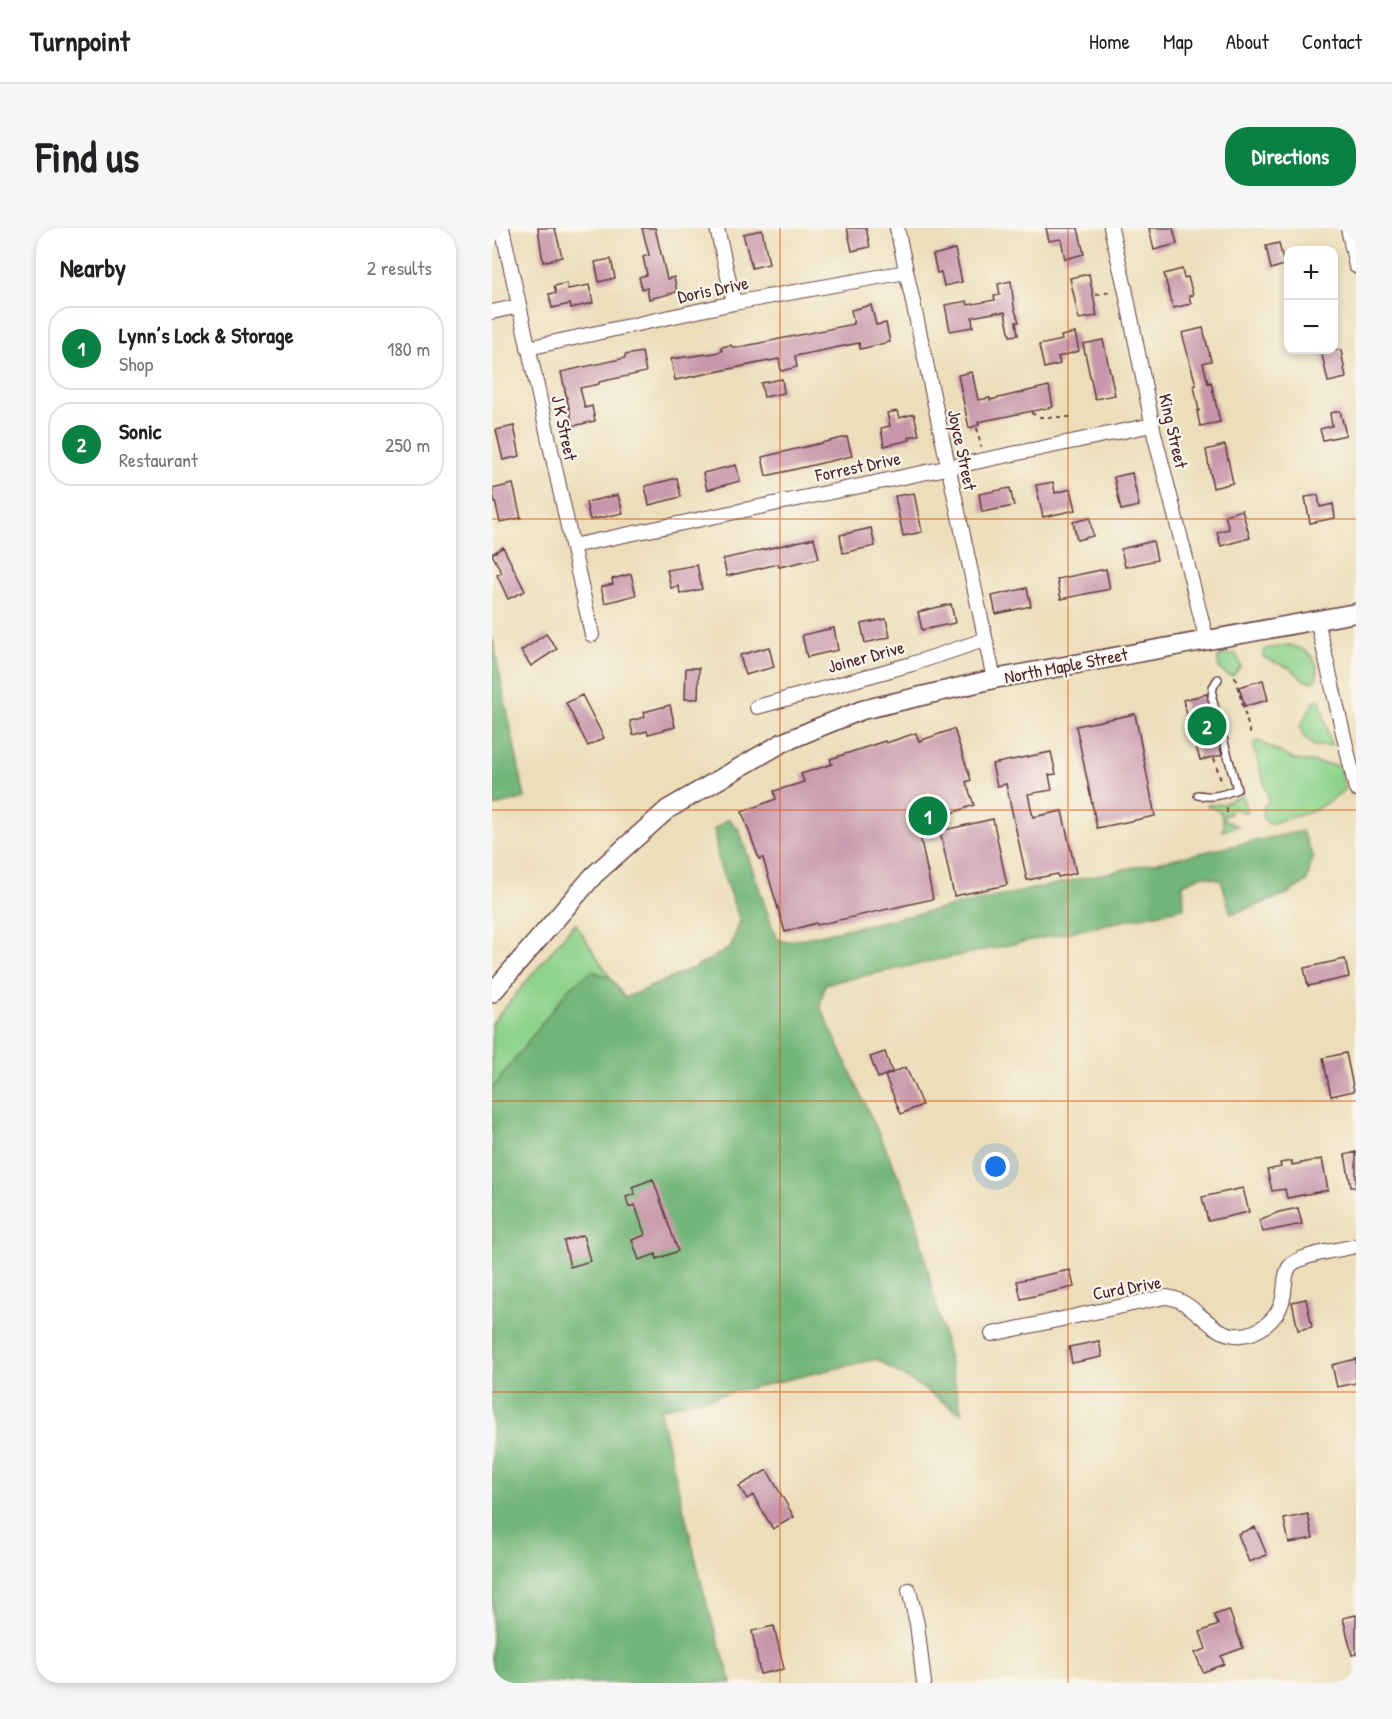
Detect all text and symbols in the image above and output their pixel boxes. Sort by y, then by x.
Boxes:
text: Turnpoint [30,22,130,60]
text: Home [1089,27,1130,56]
text: Map [1163,27,1193,56]
text: About [1226,27,1269,56]
text: Contact [1302,27,1362,56]
button: Directions [1225,127,1356,186]
text: Find us [36,128,139,185]
map controls [1284,246,1338,354]
button: + [1284,246,1338,300]
text: Nearby [60,250,126,285]
text: 2 results [367,254,432,281]
street label: Doris Drive [675,270,751,309]
button: − [1284,300,1338,354]
text: Lynn’s Lock & Storage [119,320,293,350]
text: 1 [78,335,85,362]
text: 180 m [387,335,430,362]
text: Shop [119,350,153,377]
street label: King Street [1153,391,1194,471]
street label: J K Street [545,393,584,464]
street label: Joyce Street [942,407,983,493]
text: Sonic [119,416,161,446]
text: 2 [77,431,86,458]
text: 250 m [385,431,430,458]
street label: Forrest Drive [812,445,903,488]
text: Restaurant [119,446,198,473]
street label: Joiner Drive [825,634,907,679]
street label: North Maple Street [1002,641,1130,690]
pin: 2 [1188,704,1226,748]
pin: 1 [908,794,948,838]
your location [981,1152,1010,1181]
street label: Curd Drive [1091,1269,1163,1306]

